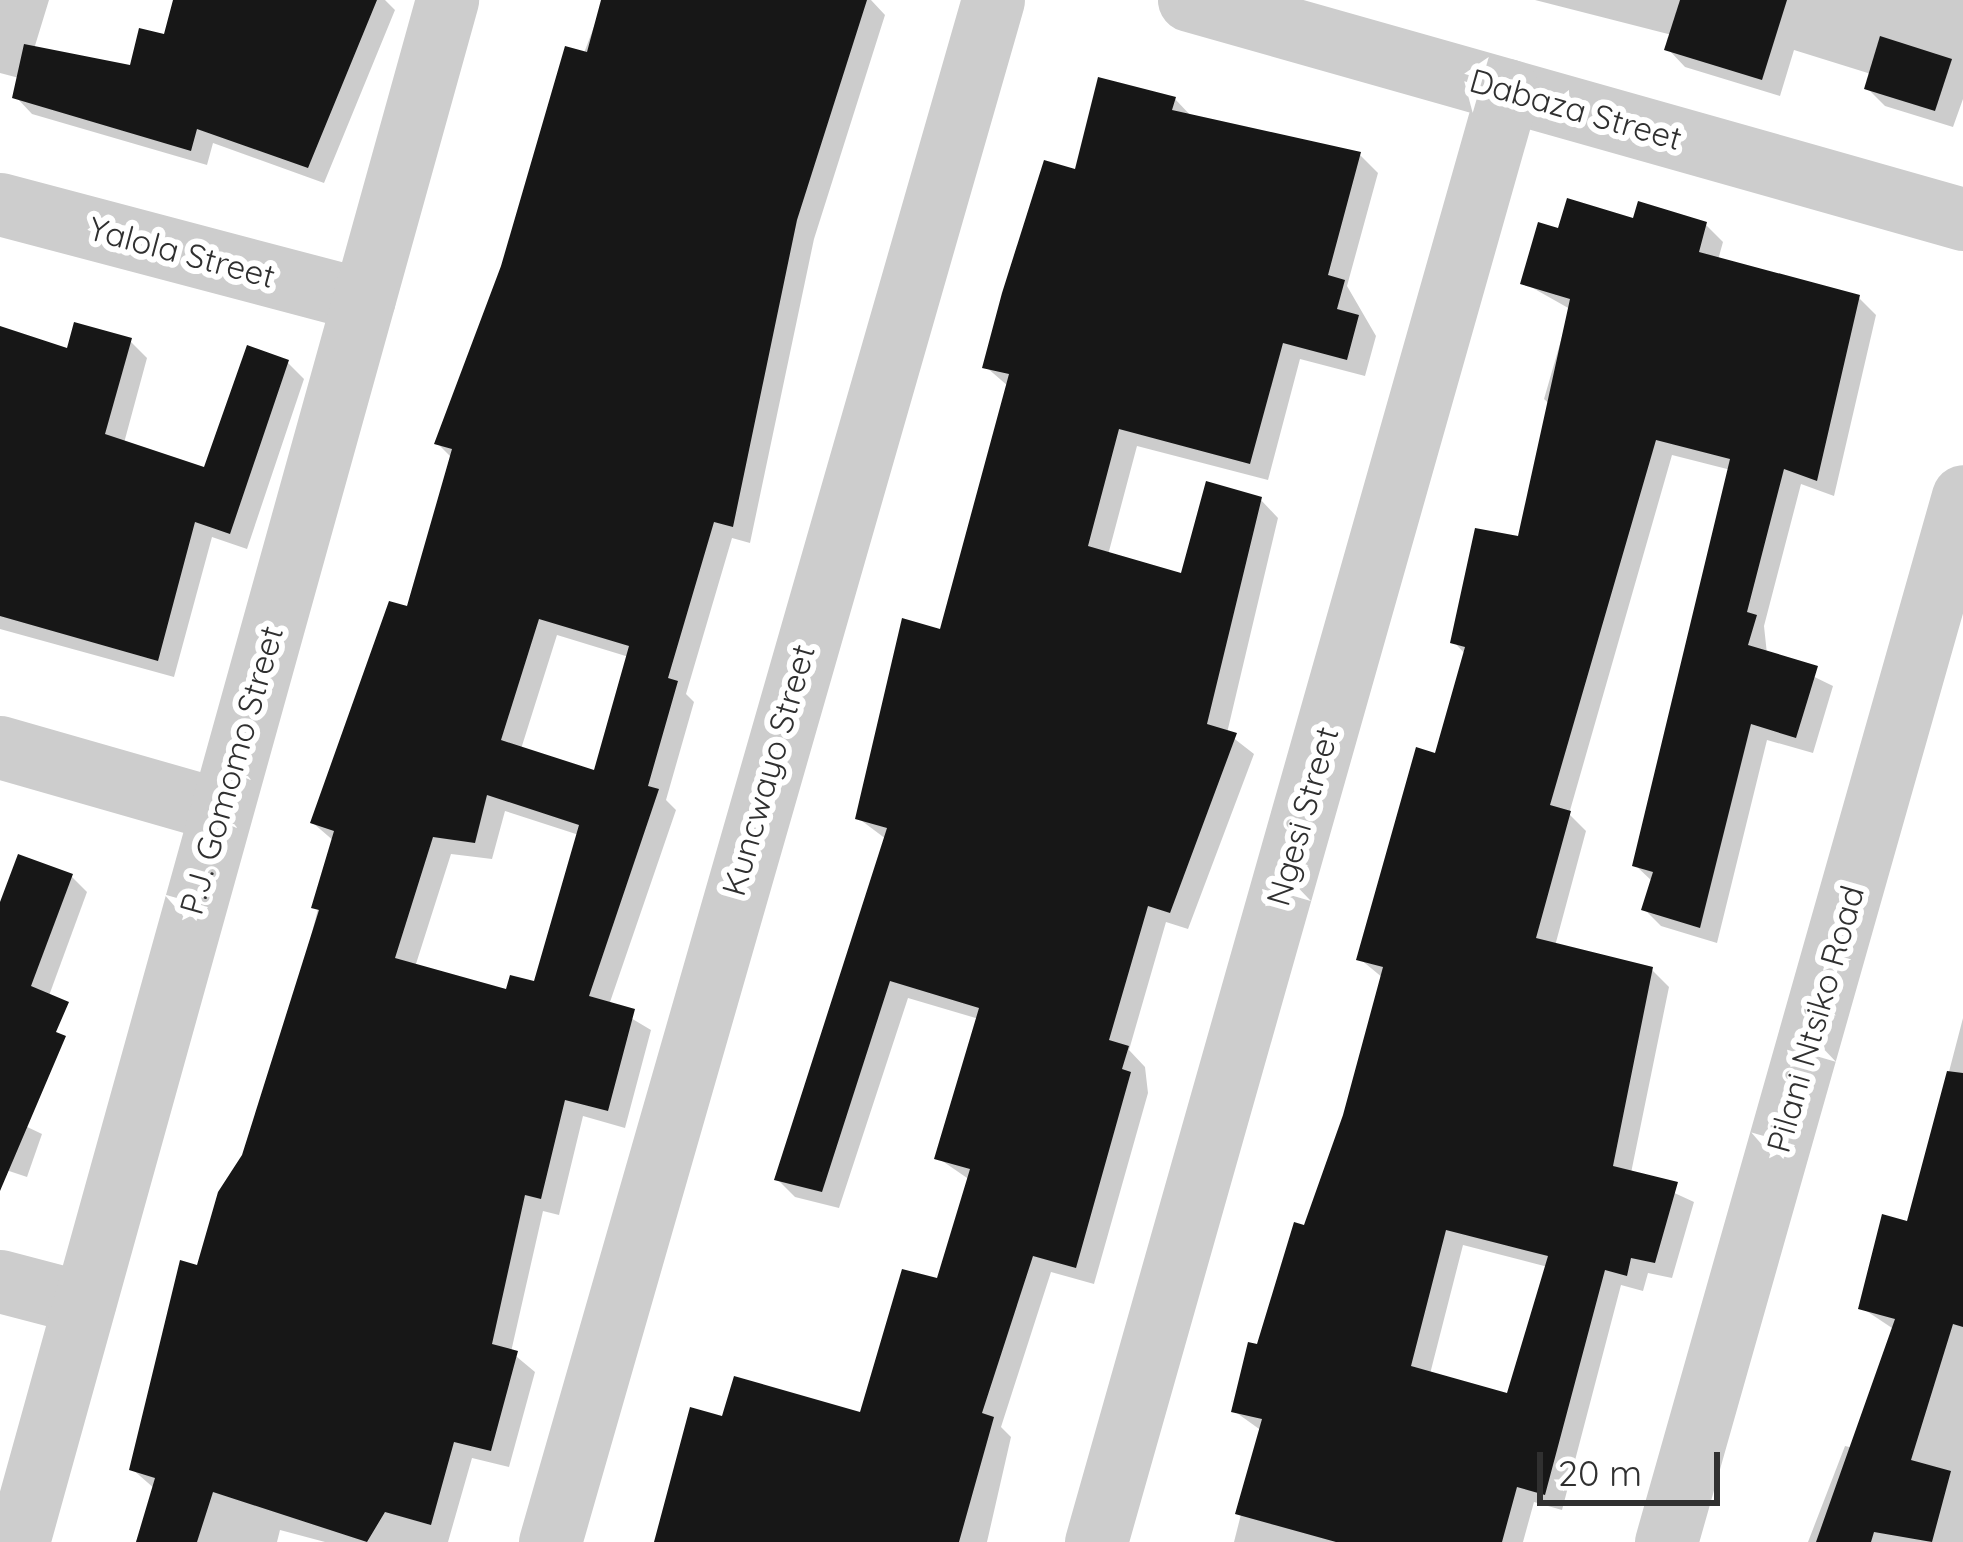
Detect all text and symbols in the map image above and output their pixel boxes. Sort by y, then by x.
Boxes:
street label: Dabaza Street [1465,60,1687,158]
street label: Yalola Street [84,208,280,296]
street label: P.J. Gomomo Street [171,621,291,919]
street label: Kuncwayo Street [713,640,823,900]
street label: Ngesi Street [1258,722,1346,910]
street label: Pilani Ntsiko Road [1758,881,1872,1157]
scale bar [1543,1428,1726,1502]
text: 20 m [1558,1450,1642,1495]

